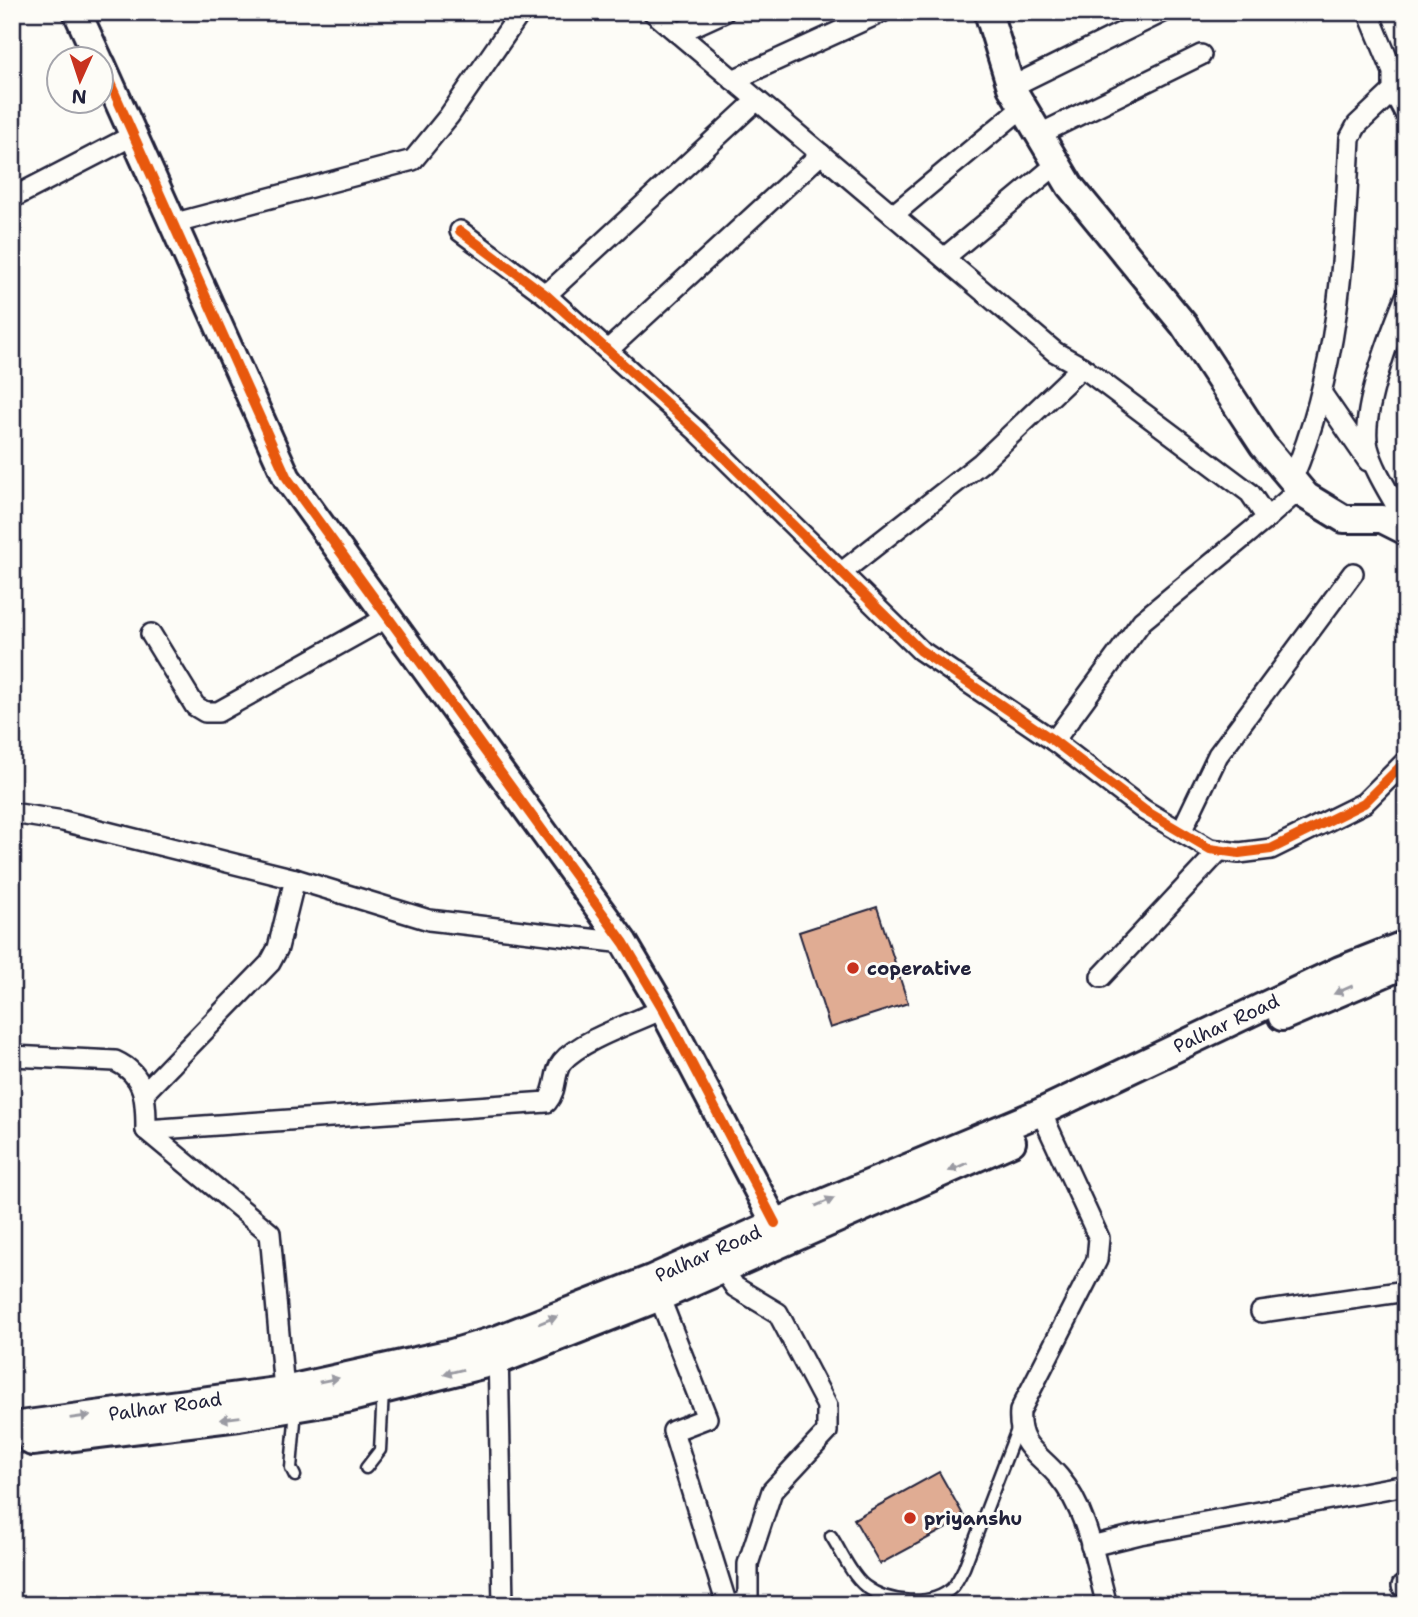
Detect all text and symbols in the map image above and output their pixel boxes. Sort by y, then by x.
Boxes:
north arrow [46,46,116,116]
text: N [71,84,87,109]
place label: coperative [867,956,972,981]
marker: coperative [845,960,861,976]
one-way arrow [1332,985,1353,996]
street label: Palhar Road [1169,988,1283,1059]
one-way arrow [948,1161,968,1173]
one-way arrow [814,1196,835,1207]
street label: Palhar Road [651,1219,765,1288]
one-way arrow [537,1314,558,1325]
one-way arrow [442,1367,464,1378]
one-way arrow [318,1374,340,1385]
street label: Palhar Road [107,1386,223,1427]
one-way arrow [69,1411,91,1422]
one-way arrow [219,1413,241,1424]
place label: priyanshu [924,1506,1022,1531]
marker: priyanshu [902,1510,918,1526]

